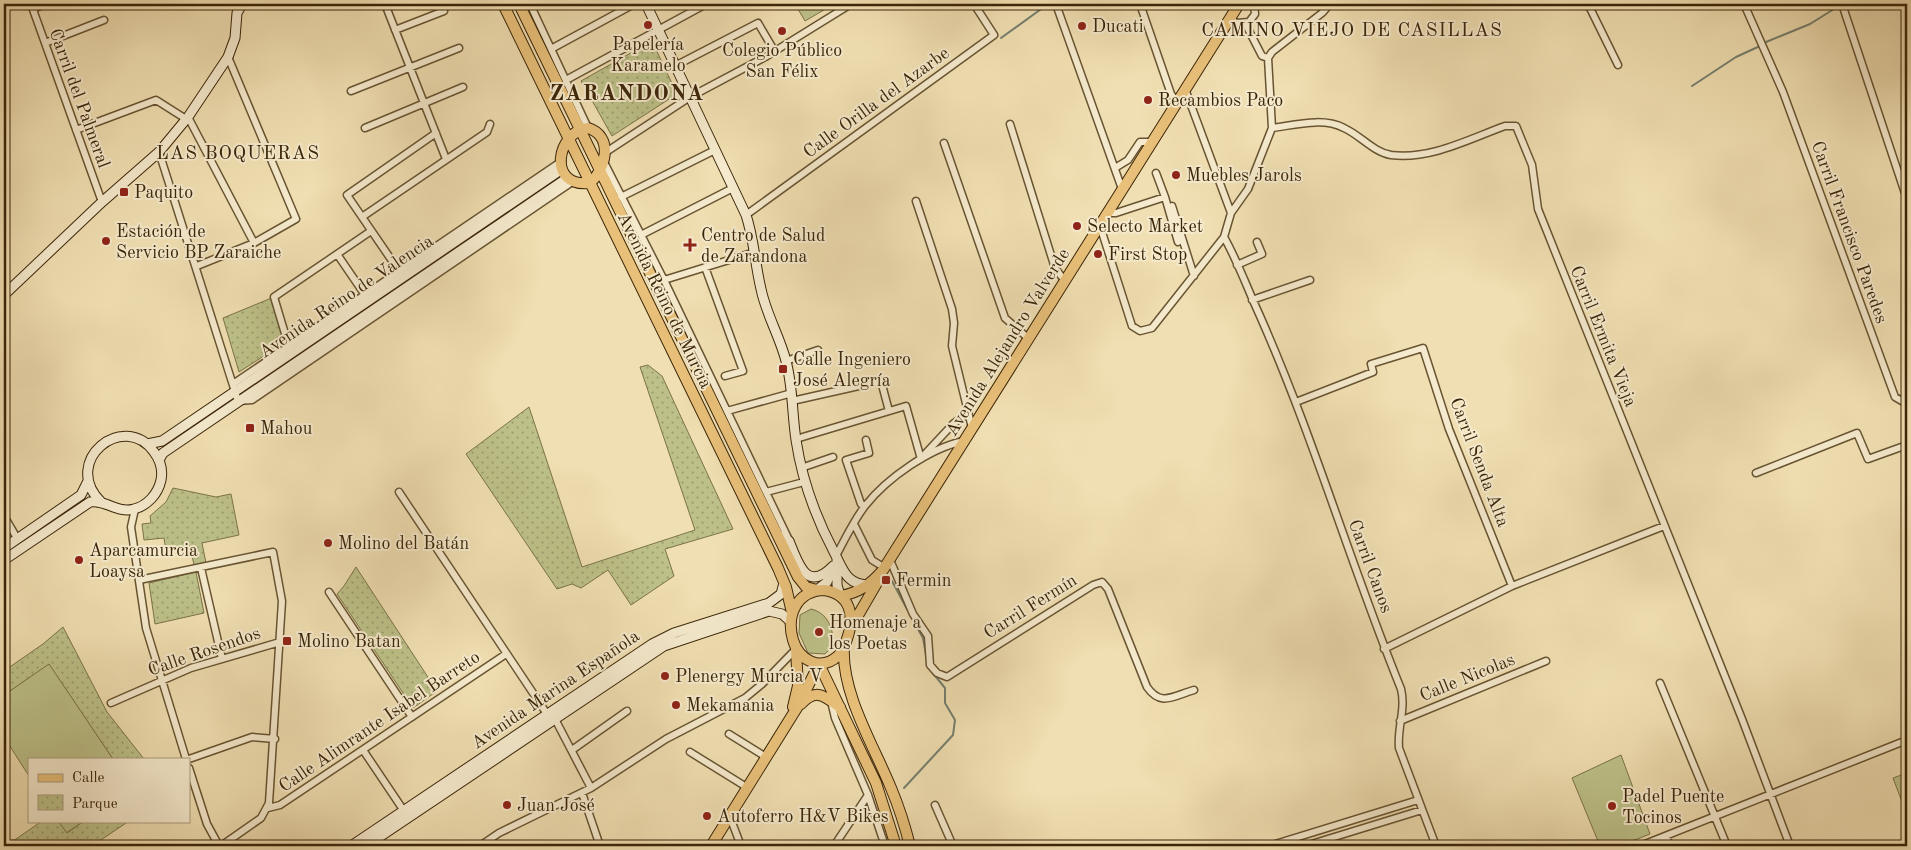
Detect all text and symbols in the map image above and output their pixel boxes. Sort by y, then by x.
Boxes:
place label: Ducati [1092,18,1144,36]
marker: Papelería Karamelo [642,19,654,31]
marker: Ducati [1076,20,1088,32]
district label: CAMINO VIEJO DE CASILLAS [1201,22,1503,41]
marker: Colegio Público San Félix [776,25,788,37]
street label: Carril del Palmeral [45,26,113,171]
place label: Papelería Karamelo [610,36,686,75]
place label: Colegio Público San Félix [722,42,842,81]
street label: Calle Orilla del Azarbe [800,44,953,162]
district label: ZARANDONA [550,83,704,105]
place label: Recambios Paco [1158,92,1283,110]
marker: Recambios Paco [1142,94,1154,106]
street label: Carril Francisco Paredes [1808,139,1890,326]
district label: LAS BOQUERAS [156,145,320,164]
place label: Muebles Jarols [1186,167,1302,185]
marker: Muebles Jarols [1170,169,1182,181]
place label: Paquito [134,184,193,202]
marker: Paquito [118,186,130,198]
street label: Avenida Reino de Murcia [614,209,715,391]
place label: Selecto Market [1087,218,1203,236]
marker: Selecto Market [1071,220,1083,232]
place label: Estación de Servicio BP Zaraiche [116,223,281,262]
place label: Centro de Salud de Zarandona [701,227,825,266]
street label: Avenida Reino de Valencia [256,232,437,362]
marker: Estación de Servicio BP Zaraiche [100,235,112,247]
marker: Centro de Salud de Zarandona [683,238,697,252]
street label: Avenida Alejandro Valverde [943,245,1073,440]
place label: First Stop [1108,246,1187,264]
marker: First Stop [1092,248,1104,260]
street label: Carril Ermita Vieja [1567,263,1640,410]
place label: Calle Ingeniero José Alegría [793,351,911,390]
marker: Calle Ingeniero José Alegría [777,363,789,375]
street label: Carril Senda Alta [1446,395,1512,530]
place label: Mahou [260,420,313,438]
marker: Mahou [244,422,256,434]
street label: Carril Canos [1345,517,1395,616]
place label: Molino del Batán [338,535,469,553]
marker: Molino del Batán [322,537,334,549]
place label: Aparcamurcia Loaysa [89,542,198,581]
marker: Aparcamurcia Loaysa [73,554,85,566]
street label: Carril Fermín [981,571,1080,643]
place label: Fermin [896,572,952,590]
marker: Fermin [880,574,892,586]
place label: Homenaje a los Poetas [829,614,921,653]
street label: Calle Rosendos [146,624,263,680]
marker: Homenaje a los Poetas [813,626,825,638]
street label: Avenida Marina Española [468,627,643,753]
place label: Molino Batan [297,633,401,651]
marker: Molino Batan [281,635,293,647]
street label: Calle Alimrante Isabel Barreto [276,648,483,796]
street label: Calle Nicolas [1417,651,1518,705]
place label: Plenergy Murcia V [675,668,823,686]
marker: Plenergy Murcia V [659,670,671,682]
place label: Mekamania [686,697,774,715]
marker: Mekamania [670,699,682,711]
legend [28,758,190,822]
text: Calle [72,771,105,786]
place label: Padel Puente Tocinos [1622,788,1724,827]
text: Parque [72,797,118,812]
place label: Juan José [517,797,595,815]
marker: Juan José [501,799,513,811]
marker: Padel Puente Tocinos [1606,800,1618,812]
place label: Autoferro H&V Bikes [717,808,889,826]
marker: Autoferro H&V Bikes [701,810,713,822]

